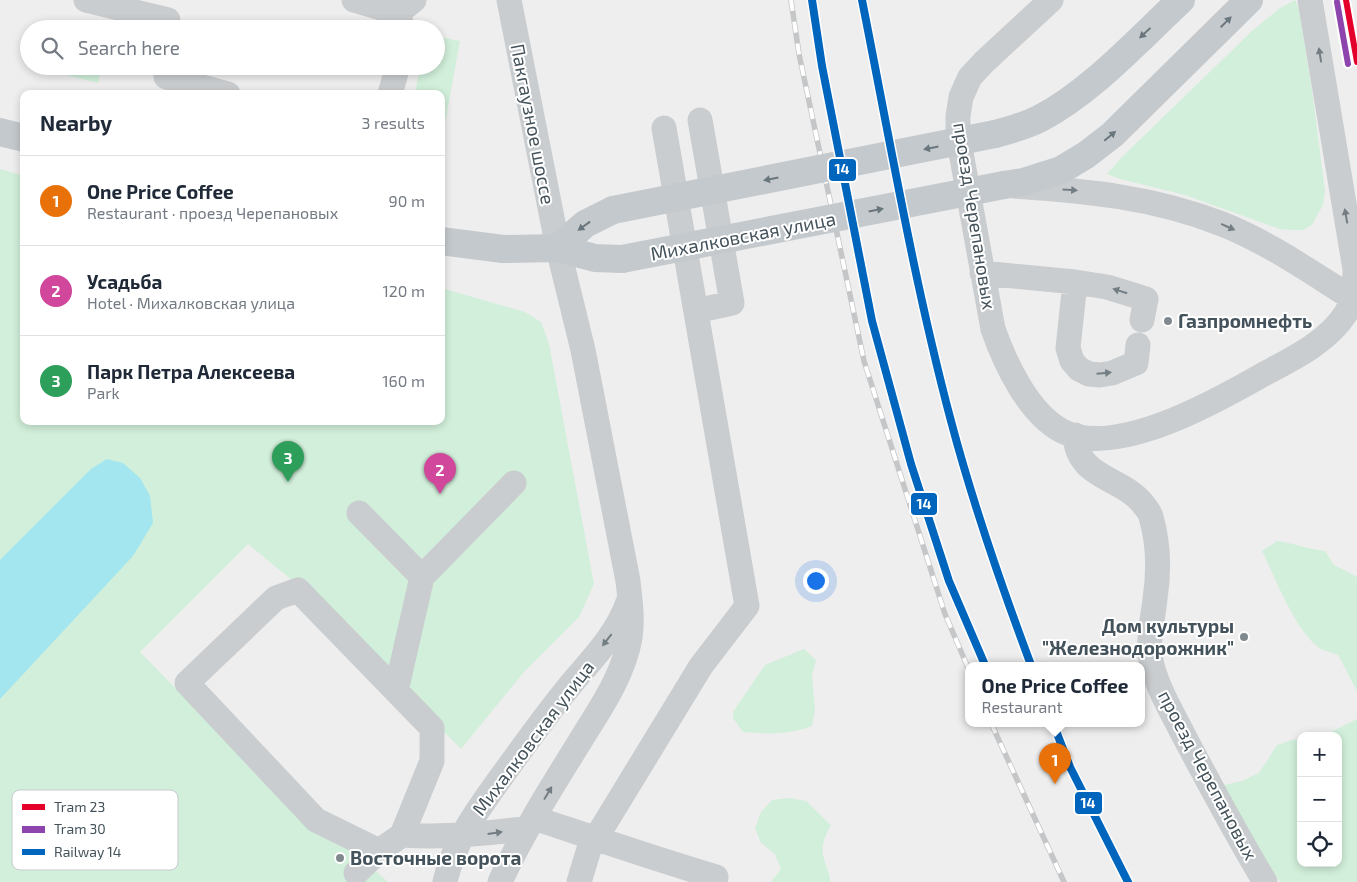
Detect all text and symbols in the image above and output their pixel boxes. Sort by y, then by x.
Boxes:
one-way arrow [1220,17,1232,29]
search box [20,20,445,75]
one-way arrow [1139,27,1151,39]
icon: search [38,34,66,62]
text: Search here [78,36,180,59]
street label: Пакгаузное шоссе [506,42,560,206]
one-way arrow [1315,47,1323,63]
text: Nearby [40,110,112,135]
text: 3 results [362,113,425,132]
street label: проезд Черепановых [949,121,1002,311]
one-way arrow [1103,130,1116,141]
one-way arrow [922,145,938,153]
line badge: 14 [828,158,857,182]
text: 14 [835,160,850,177]
one-way arrow [763,175,779,183]
text: One Price Coffee [87,180,234,203]
one-way arrow [1063,186,1079,194]
text: 1 [53,191,59,210]
text: 90 m [389,191,425,210]
text: Restaurant · проезд Черепановых [87,203,338,222]
street label: Михалковская улица [648,206,838,266]
one-way arrow [869,206,885,214]
one-way arrow [1342,207,1350,223]
one-way arrow [577,221,591,231]
one-way arrow [1221,223,1235,231]
text: Усадьба [87,270,162,293]
text: 2 [51,281,61,300]
text: 120 m [382,281,425,300]
one-way arrow [1113,287,1128,295]
text: Hotel · Михалковская улица [87,293,295,312]
place label: Газпромнефть [1178,309,1312,332]
marker: Газпромнефть [1162,315,1174,327]
text: Парк Петра Алексеева [87,360,295,383]
one-way arrow [1096,369,1112,377]
text: 3 [51,371,61,390]
text: 160 m [382,371,425,390]
text: Park [87,383,120,402]
pin: 3 [272,441,304,482]
pin: 2 [424,453,456,494]
line badge: 14 [910,492,938,516]
text: 14 [917,495,932,512]
your location [803,568,829,594]
place label: Дом культуры "Железнодорожник" [1042,614,1234,659]
marker: Дом культуры "Железнодорожник" [1238,631,1250,643]
one-way arrow [602,633,613,646]
street label: Михалковская улица [467,656,599,820]
popup [965,662,1145,727]
text: One Price Coffee [982,674,1128,697]
street label: проезд Черепановых [1154,686,1263,864]
text: Restaurant [982,697,1063,716]
map controls [1297,732,1342,867]
button: + [1297,732,1342,777]
pin: 1 [1039,743,1071,784]
button: − [1297,777,1342,822]
one-way arrow [544,787,553,800]
legend [12,790,178,870]
line badge: 14 [1074,791,1103,815]
text: 14 [1081,794,1096,811]
text: Tram 23 [54,798,105,815]
text: Tram 30 [54,820,106,837]
button: locate [1297,822,1342,867]
one-way arrow [487,829,503,837]
text: Railway 14 [54,843,121,860]
place label: Восточные ворота [350,846,521,869]
marker: Восточные ворота [334,852,346,864]

